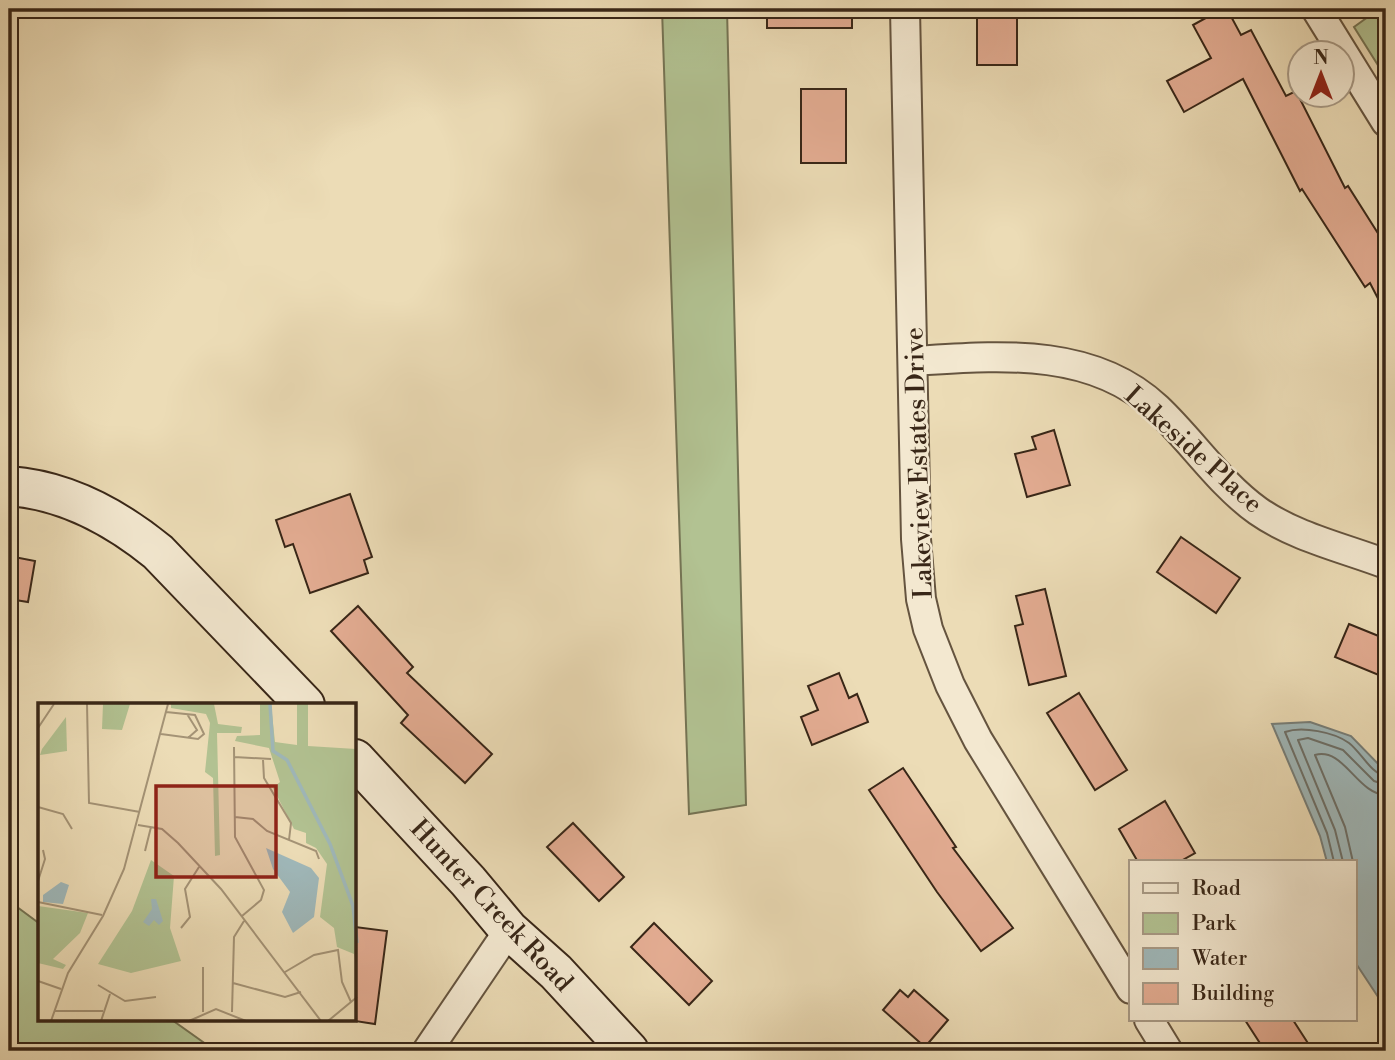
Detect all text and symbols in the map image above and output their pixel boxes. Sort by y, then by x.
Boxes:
north arrow [1286,38,1356,108]
text: N [1313,46,1329,70]
street label: Lakeview Estates Drive [898,326,940,599]
street label: Lakeside Place [1118,379,1269,520]
inset map [38,703,357,1021]
street label: Hunter Creek Road [403,813,580,999]
legend [1129,860,1356,1021]
text: Road [1192,876,1241,902]
text: Park [1192,911,1237,937]
text: Water [1191,946,1247,972]
text: Building [1191,981,1274,1007]

